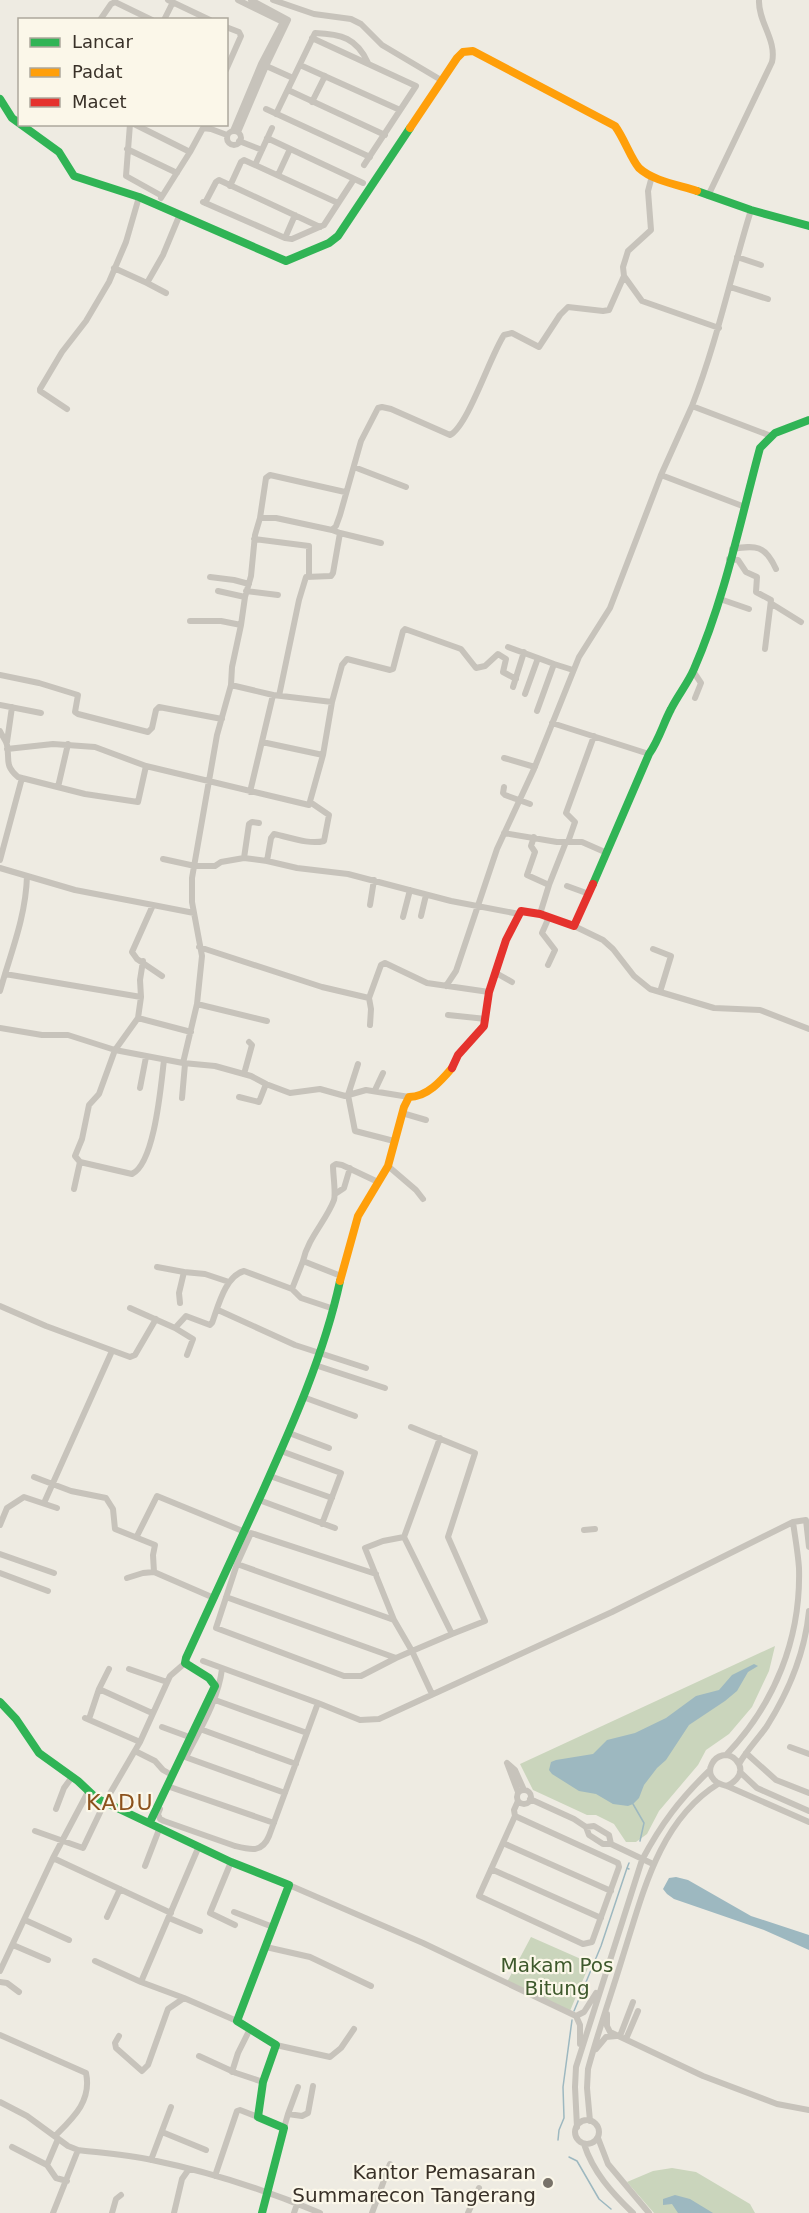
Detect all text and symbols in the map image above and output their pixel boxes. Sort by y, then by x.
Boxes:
legend [18,18,228,126]
text: Lancar [72,31,133,52]
text: Padat [72,61,123,82]
text: Macet [72,91,127,112]
district label: KADU [86,1790,154,1815]
park label: Makam Pos Bitung [501,1953,613,2000]
place label: Kantor Pemasaran Summarecon Tangerang [292,2160,536,2207]
marker: Kantor Pemasaran Summarecon Tangerang [541,2176,555,2190]

